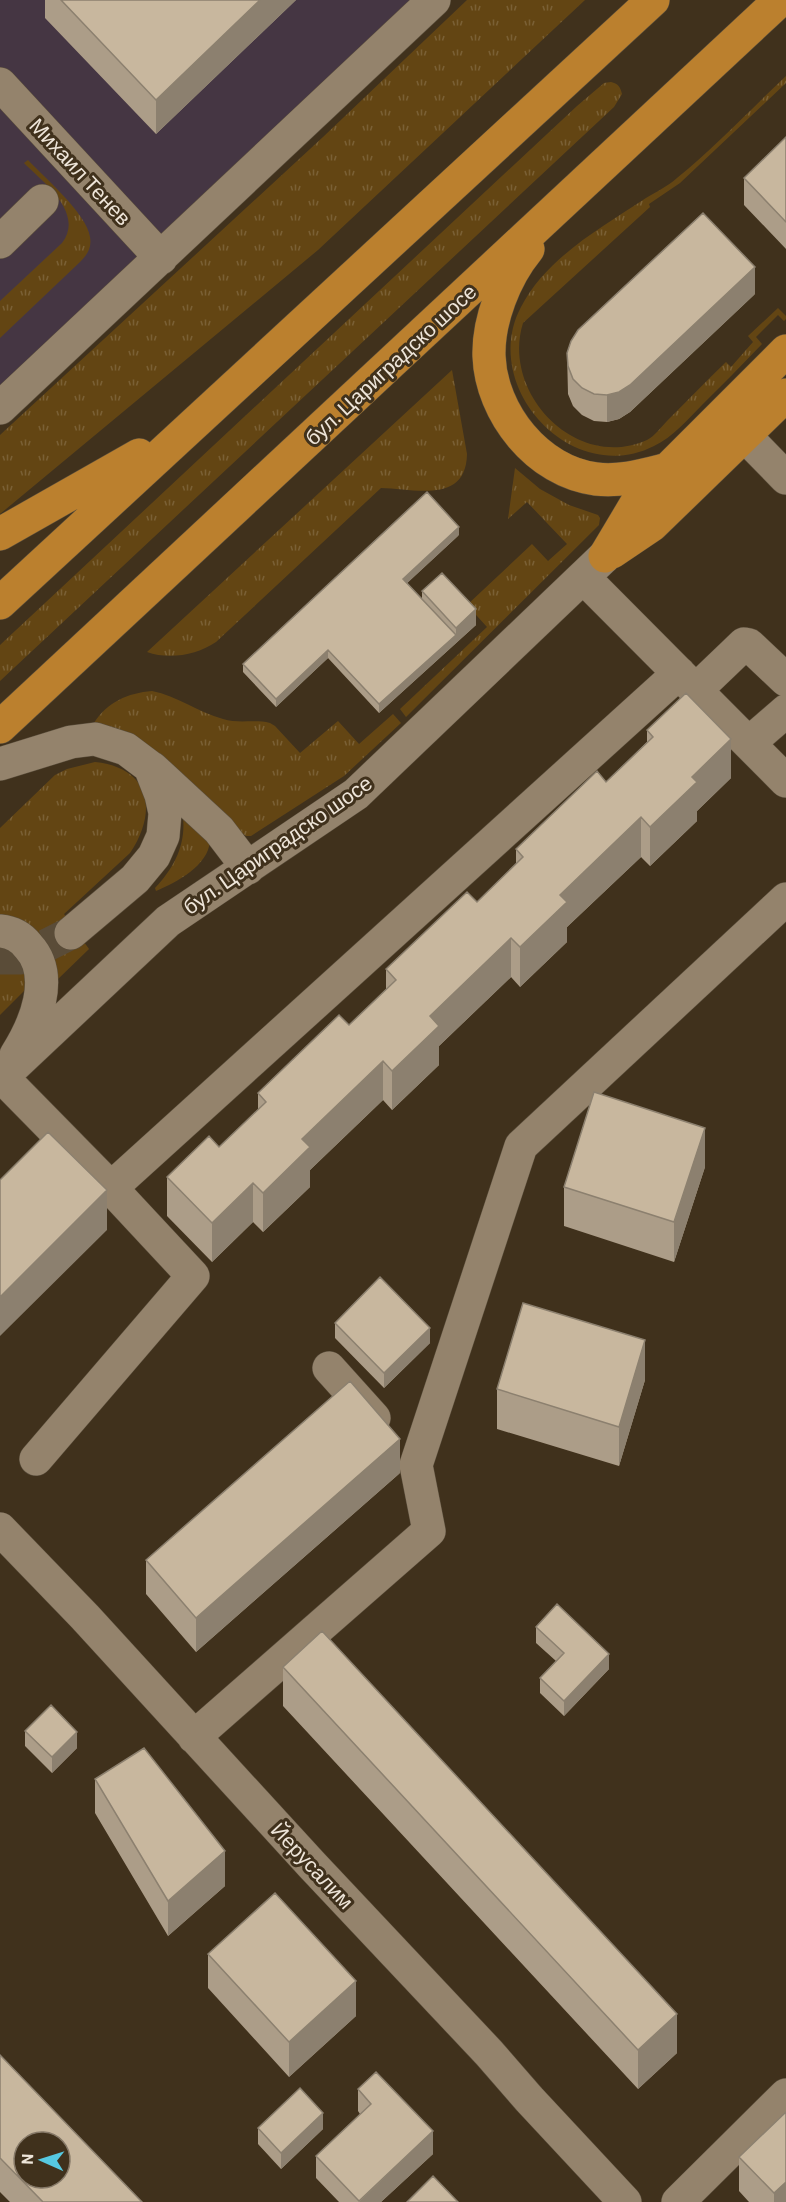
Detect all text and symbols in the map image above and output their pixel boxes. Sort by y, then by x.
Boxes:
street label: Михаил Тенев [25,112,137,230]
street label: бул. Цариградско шосе [299,278,481,450]
street label: бул. Цариградско шосе [178,769,376,919]
street label: Йерусалим [267,1817,359,1913]
north arrow [12,2130,72,2190]
text: N [17,2153,36,2165]

